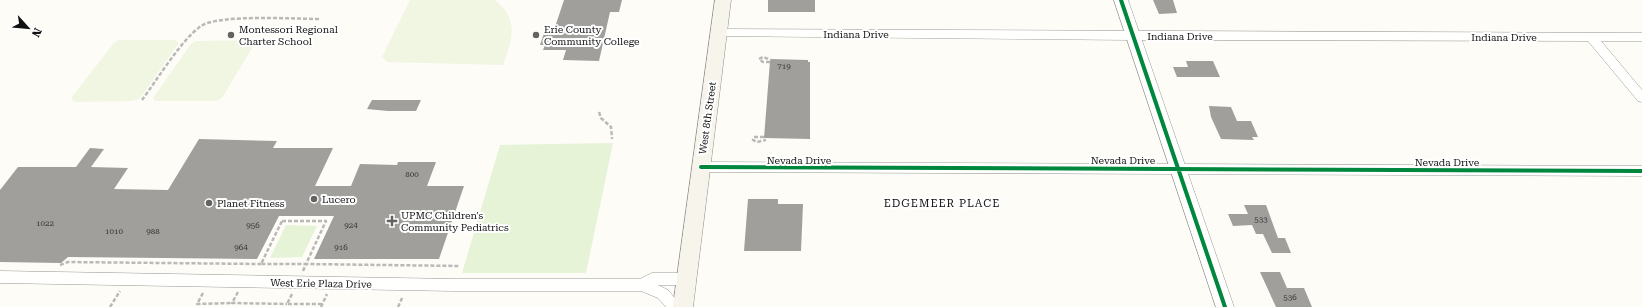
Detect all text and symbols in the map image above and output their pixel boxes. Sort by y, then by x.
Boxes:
north arrow [8,8,48,48]
place label: Montessori Regional Charter School [239,24,338,47]
place label: Erie County Community College [544,24,640,47]
text: N [29,26,44,40]
street label: Indiana Drive [823,29,889,40]
marker: Montessori Regional Charter School [226,30,236,40]
marker: Erie County Community College [531,30,541,40]
street label: Indiana Drive [1147,31,1213,42]
street label: Indiana Drive [1471,32,1537,43]
house number: 719 [777,62,791,71]
street label: West 8th Street [697,81,718,155]
street label: Nevada Drive [767,155,832,166]
street label: Nevada Drive [1091,155,1156,166]
street label: Nevada Drive [1415,157,1480,168]
house number: 800 [405,170,419,179]
marker: Lucero [309,194,319,204]
place label: Lucero [322,194,356,205]
district label: EDGEMEER PLACE [884,197,1000,210]
marker: Planet Fitness [204,198,214,208]
place label: Planet Fitness [217,198,285,209]
place label: UPMC Children's Community Pediatrics [401,210,509,233]
marker: UPMC Children's Community Pediatrics [386,215,398,227]
house number: 533 [1254,215,1268,224]
house number: 1022 [36,219,54,228]
house number: 956 [246,221,260,230]
house number: 924 [344,221,358,230]
house number: 1010 [105,227,123,236]
house number: 988 [146,227,160,236]
house number: 964 [234,243,248,252]
house number: 916 [334,243,348,252]
street label: West Erie Plaza Drive [270,277,372,290]
house number: 536 [1283,293,1297,302]

